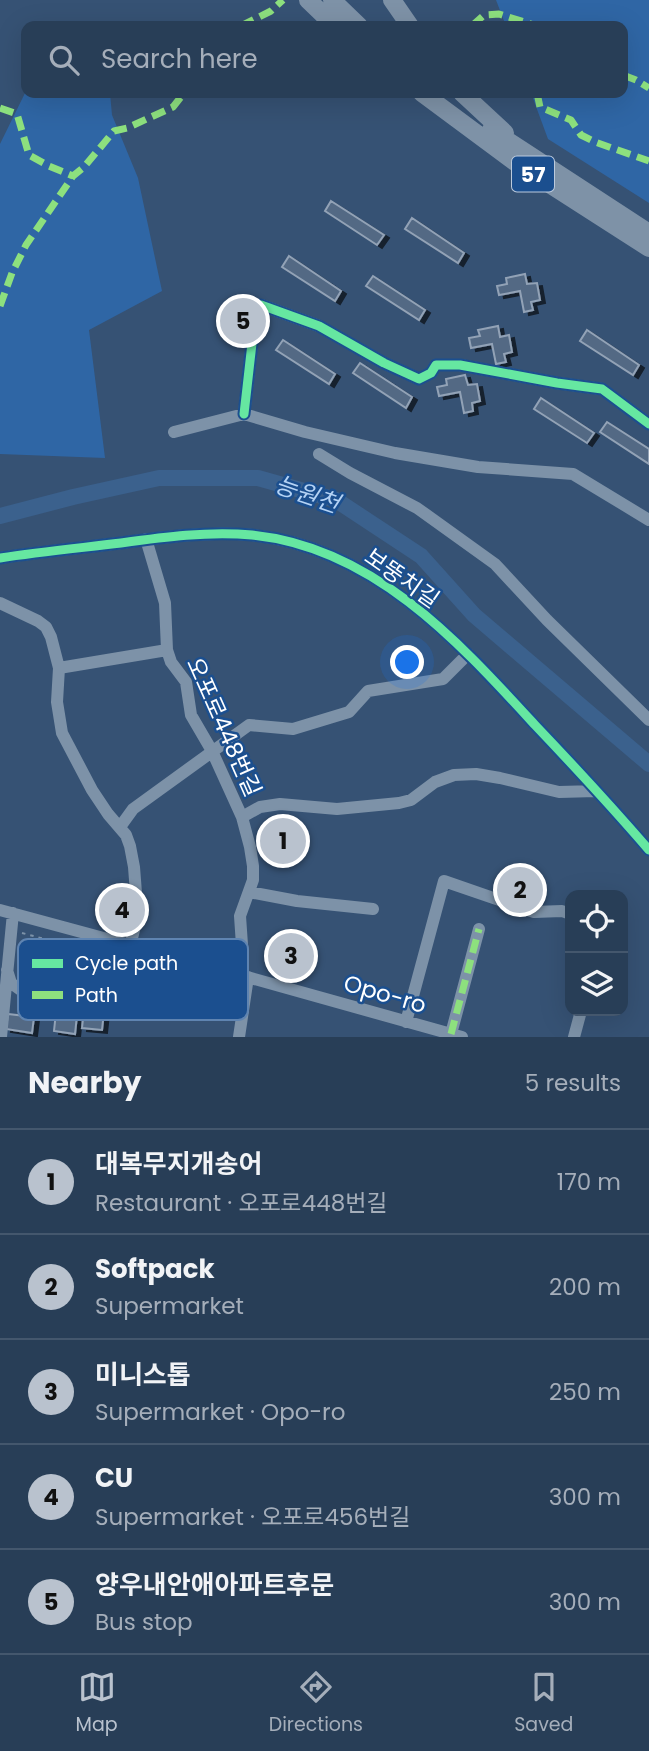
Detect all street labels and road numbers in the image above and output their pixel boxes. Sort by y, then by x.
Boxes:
road number: 57 [512,156,554,192]
street label: 보뚱치길 [358,541,446,615]
street label: 오포로448번길 [179,652,269,802]
street label: Opo-ro [340,967,430,1021]

